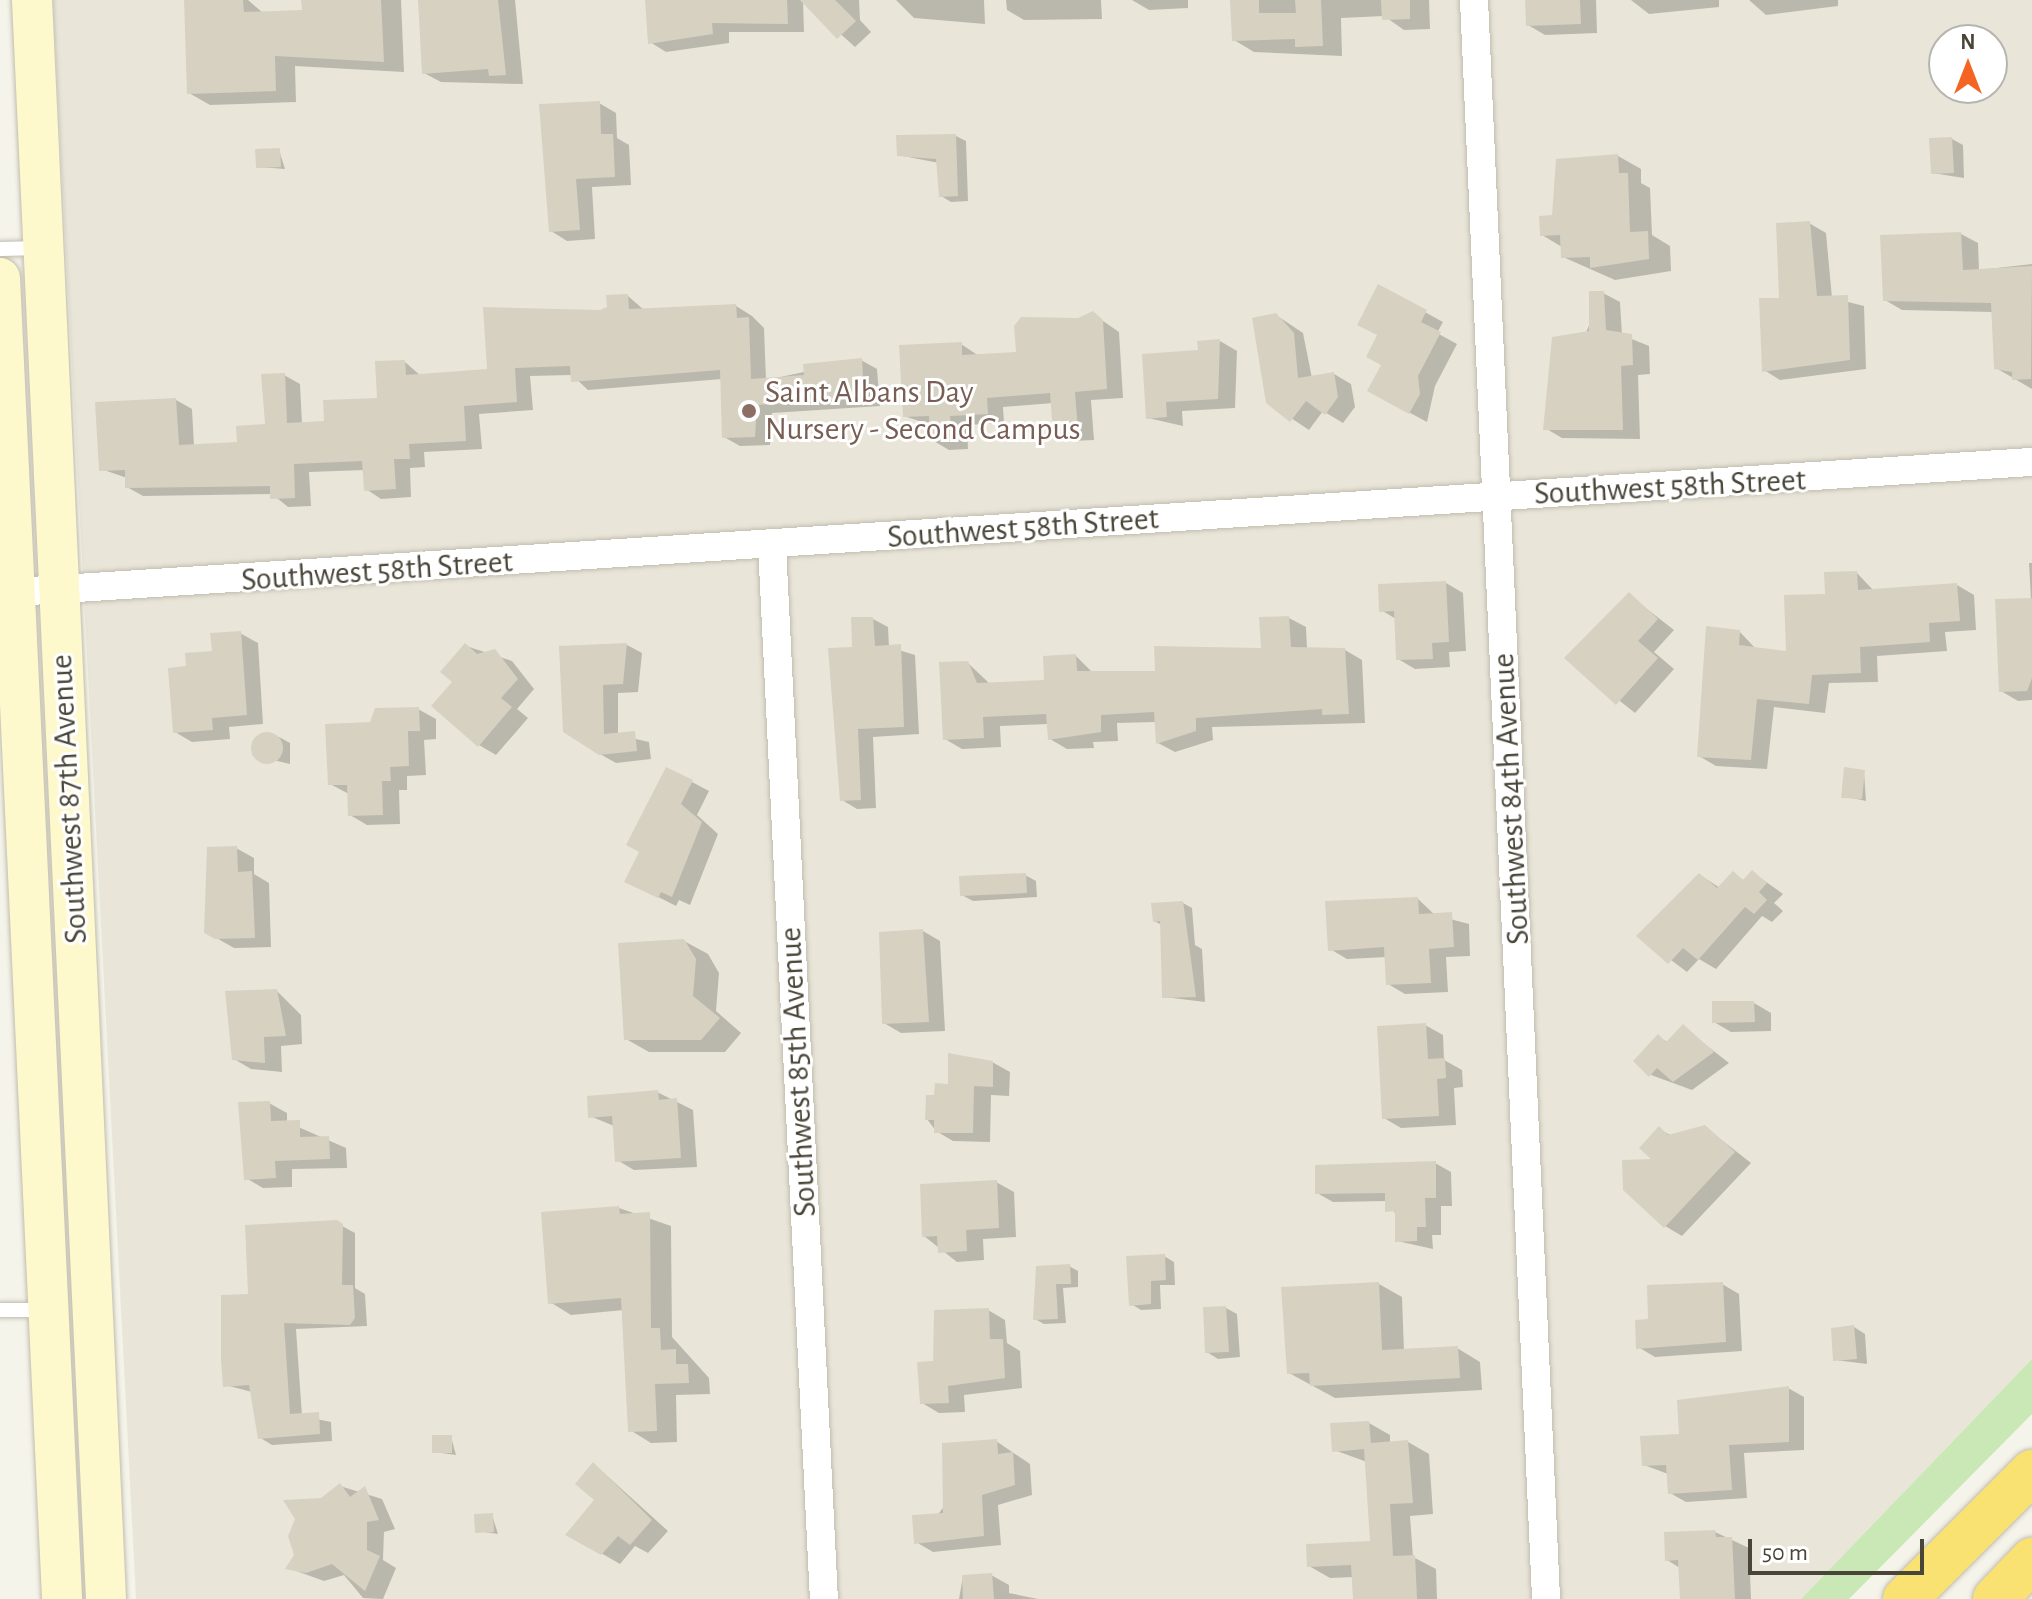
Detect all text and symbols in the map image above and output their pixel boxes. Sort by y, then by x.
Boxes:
north arrow [1928,24,2008,104]
text: N [1960,31,1976,53]
place label: Saint Albans Day Nursery - Second Campus [765,374,1081,449]
marker: Saint Albans Day Nursery - Second Campus [740,402,758,420]
street label: Southwest 58th Street [1533,461,1807,513]
street label: Southwest 58th Street [886,499,1160,557]
street label: Southwest 58th Street [240,542,514,600]
street label: Southwest 84th Avenue [1484,652,1538,946]
street label: Southwest 87th Avenue [42,653,96,945]
street label: Southwest 85th Avenue [771,926,825,1218]
scale bar [1752,1523,1928,1573]
text: 50 m [1762,1541,1808,1565]

